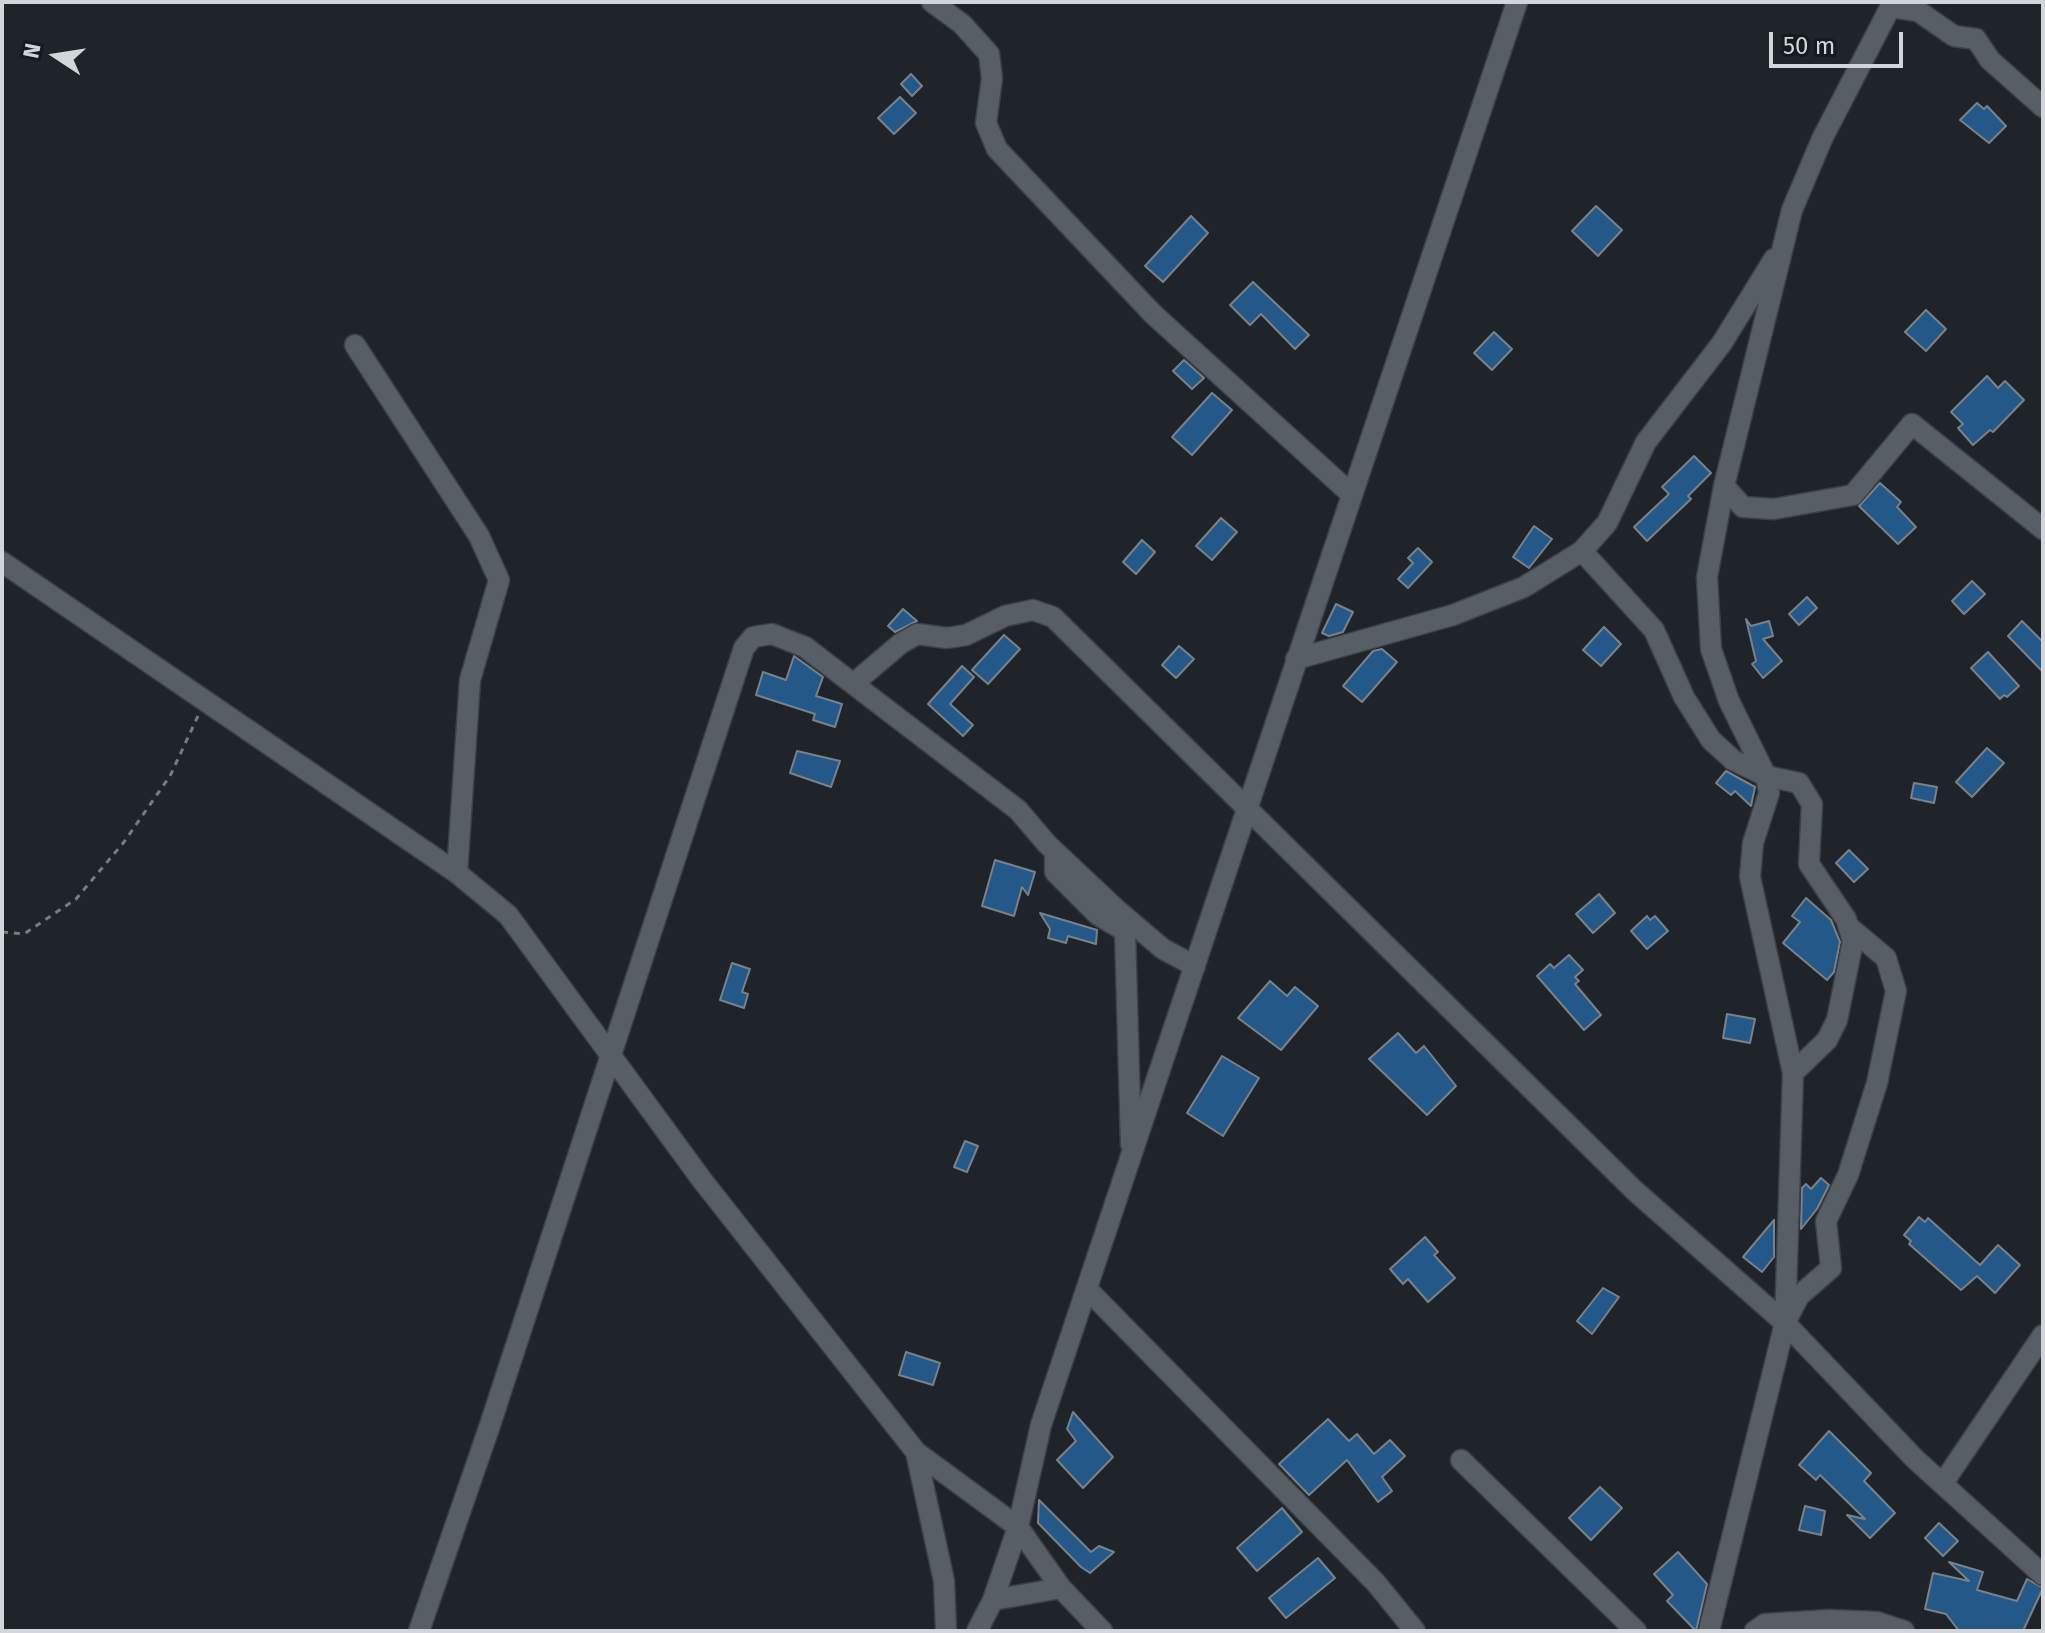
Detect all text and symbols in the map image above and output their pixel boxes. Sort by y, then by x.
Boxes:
north arrow [16,16,96,96]
scale bar [1773,16,1907,66]
text: 50 m [1783,32,1835,60]
text: N [17,41,47,61]

